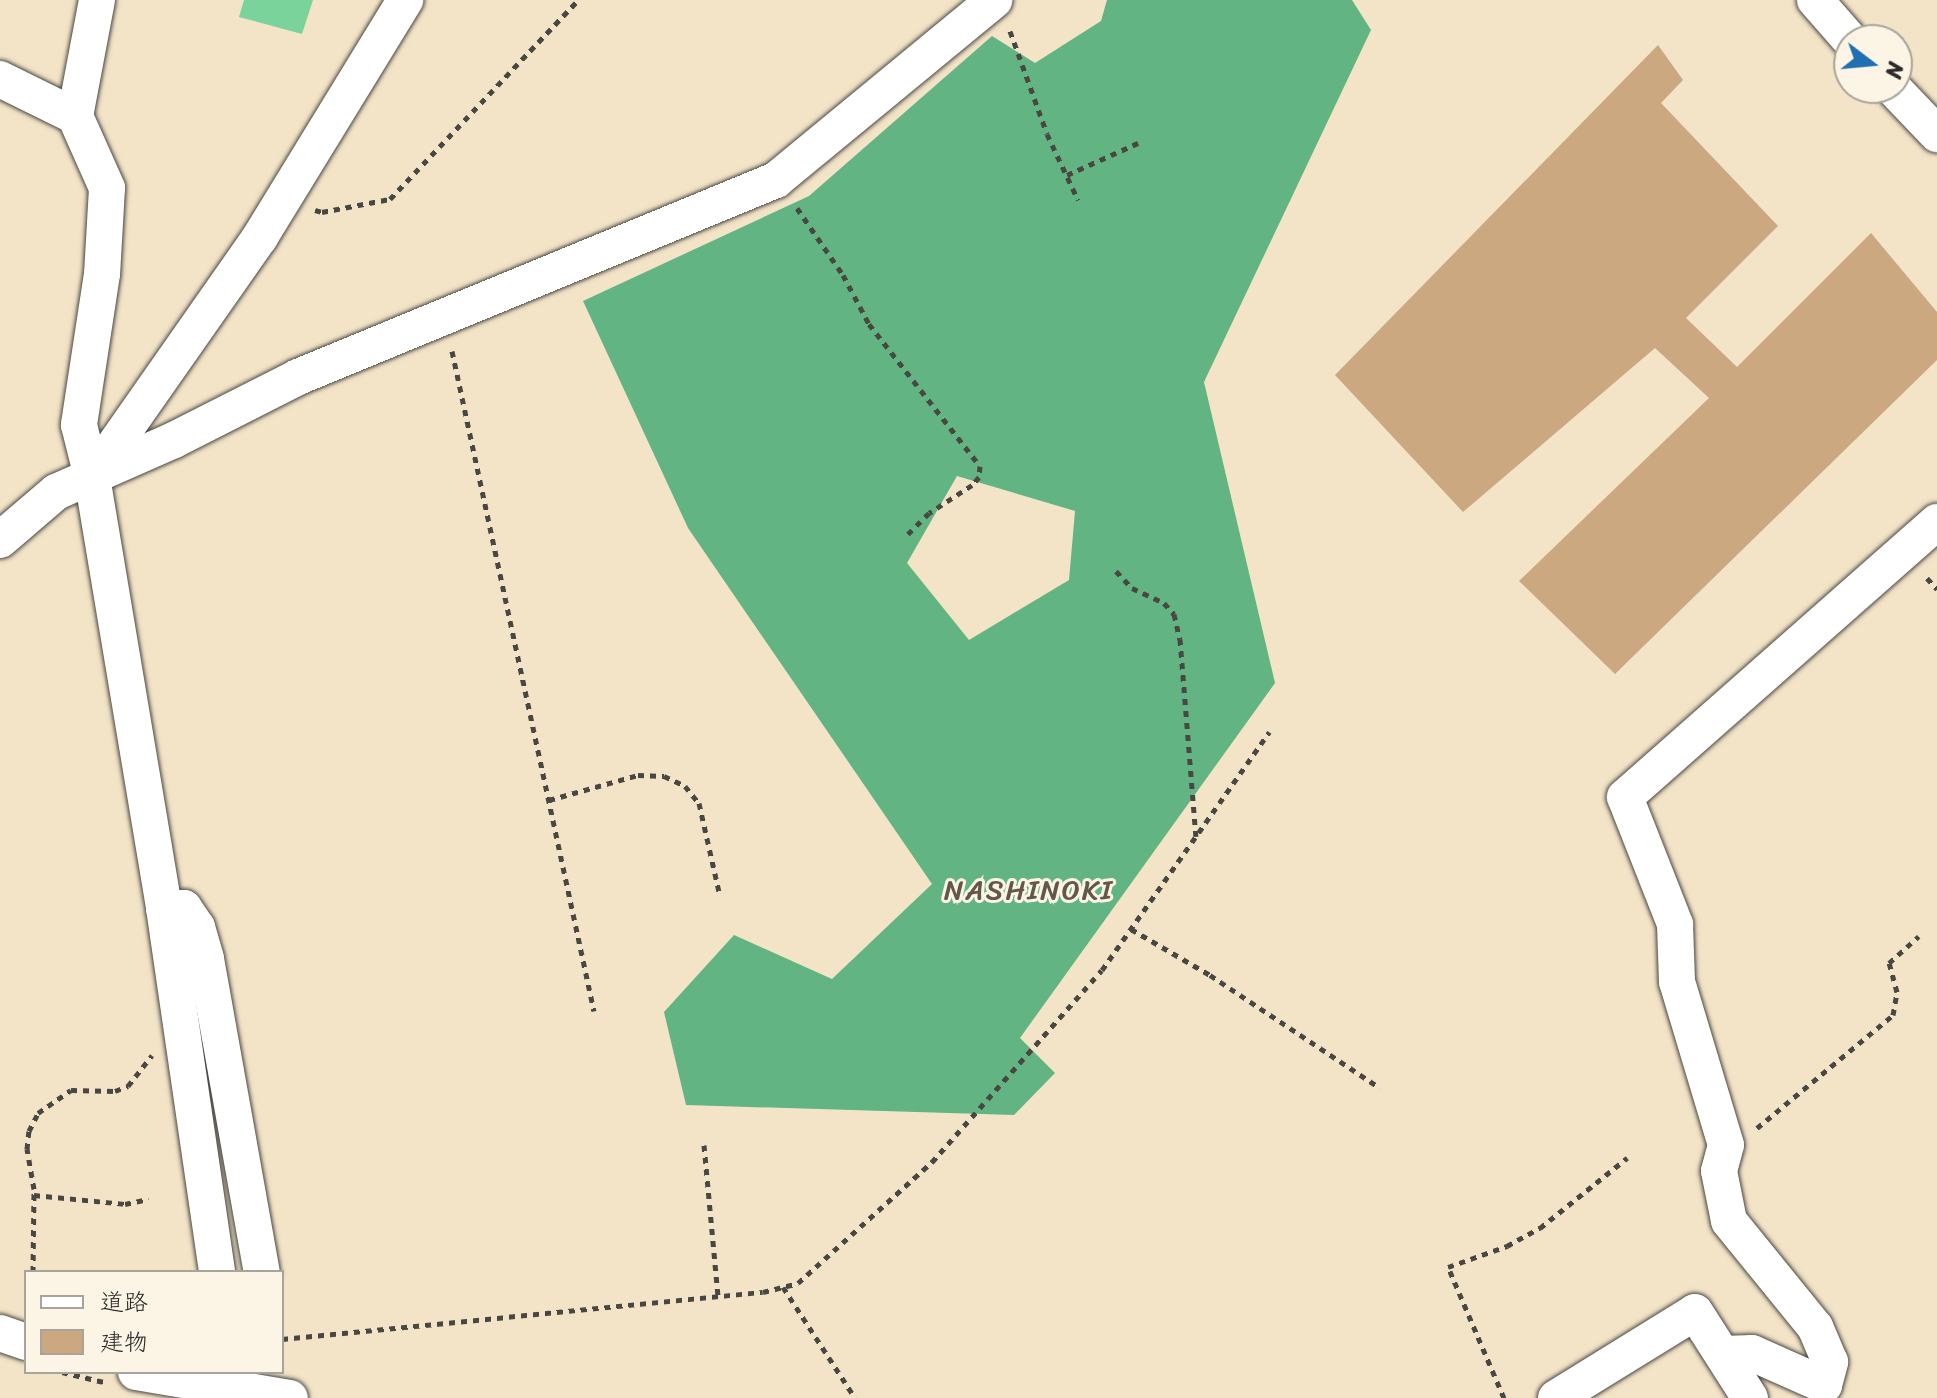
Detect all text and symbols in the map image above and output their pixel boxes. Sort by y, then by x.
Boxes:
north arrow [1833,24,1913,104]
text: N [1874,57,1915,83]
district label: NASHINOKI [945,873,1113,907]
legend [24,1270,284,1374]
text: 道路 [100,1281,148,1323]
text: 建物 [100,1321,148,1363]

